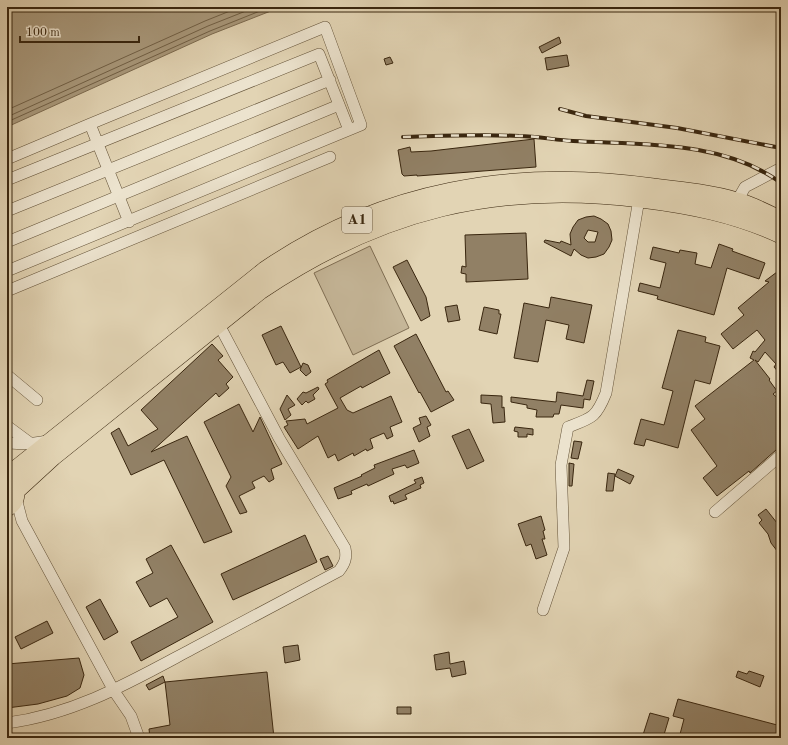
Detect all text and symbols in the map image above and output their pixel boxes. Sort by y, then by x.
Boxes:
scale bar [20,18,139,44]
text: 100 m [26,27,60,39]
road number: A1 [342,207,372,233]

